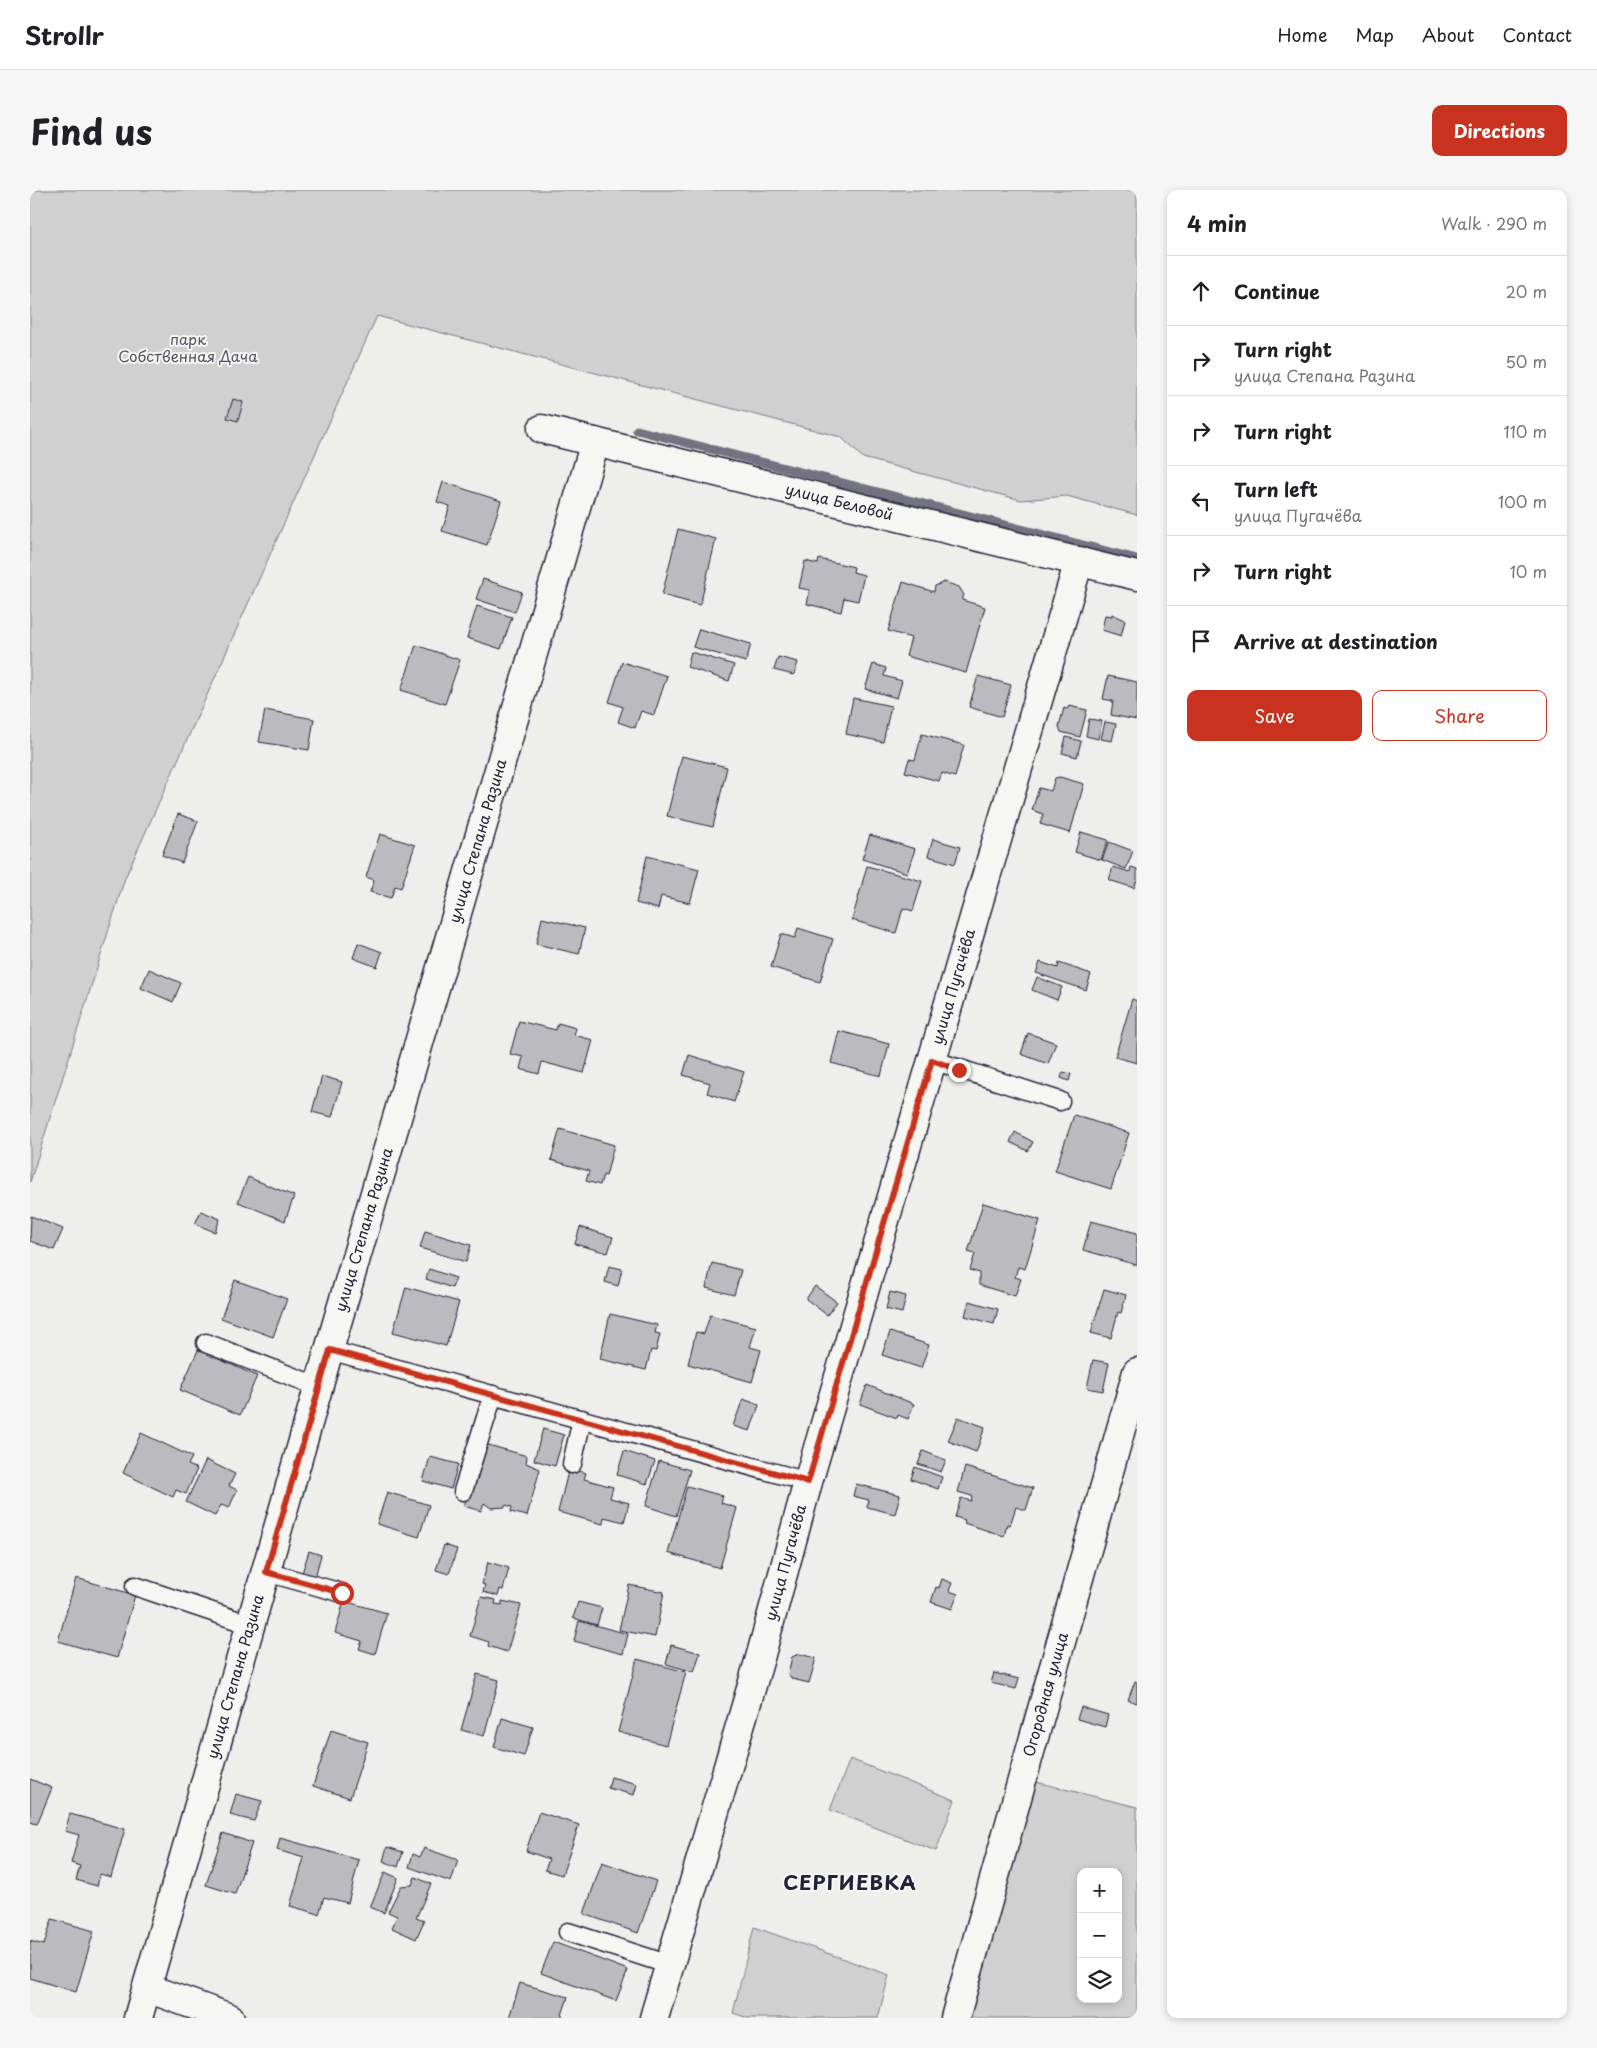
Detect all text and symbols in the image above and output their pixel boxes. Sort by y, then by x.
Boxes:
text: Strollr [25,17,104,53]
text: Home [1277,21,1327,48]
text: Map [1355,21,1394,48]
text: About [1422,21,1474,48]
text: Contact [1502,21,1572,48]
text: Find us [30,104,152,157]
button: Directions [1432,105,1567,156]
text: 4 min [1187,207,1247,239]
text: Walk · 290 m [1441,211,1547,235]
icon: ahead [1187,277,1215,305]
text: Continue [1234,277,1320,305]
text: 20 m [1506,279,1547,303]
park label: парк Собственная Дача [118,327,258,367]
text: Turn right [1234,335,1332,363]
icon: right [1187,347,1215,375]
text: 50 m [1506,349,1547,373]
text: улица Степана Разина [1234,363,1415,387]
icon: right [1187,417,1215,445]
text: Turn right [1234,417,1332,445]
text: 110 m [1504,419,1547,443]
text: Turn left [1234,475,1318,503]
street label: улица Беловой [783,477,895,525]
icon: left [1187,487,1215,515]
text: 100 m [1498,489,1547,513]
text: улица Пугачёва [1234,503,1362,527]
icon: right [1187,557,1215,585]
text: Turn right [1234,557,1332,585]
text: 10 m [1510,559,1547,583]
icon: arrive [1187,627,1215,655]
text: Arrive at destination [1234,627,1438,655]
button: Save [1187,690,1362,741]
button: Share [1372,690,1547,741]
street label: улица Степана Разина [442,755,512,925]
street label: улица Пугачёва [924,925,980,1047]
route end [948,1059,971,1082]
street label: улица Степана Разина [328,1144,398,1314]
street label: улица Пугачёва [758,1501,812,1623]
route start [331,1582,354,1605]
street label: улица Степана Разина [200,1591,269,1761]
street label: Огородная улица [1016,1629,1073,1759]
district label: СЕРГИЕВКА [783,1867,917,1897]
map controls [1077,1868,1122,2003]
button: + [1077,1868,1122,1913]
button: − [1077,1913,1122,1958]
button: layers [1077,1958,1122,2003]

